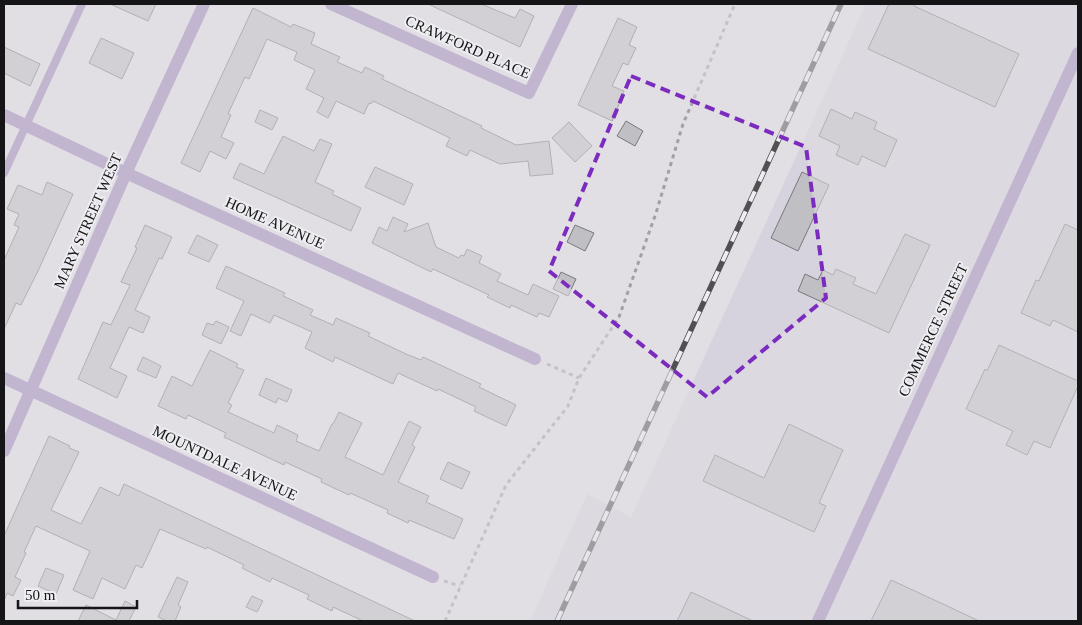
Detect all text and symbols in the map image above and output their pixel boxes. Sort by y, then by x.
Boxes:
street label: CRAWFORD PLACE [403,12,533,82]
street label: MARY STREET WEST [51,151,125,291]
street label: HOME AVENUE [223,194,327,252]
street label: COMMERCE STREET [895,261,971,399]
street label: MOUNTDALE AVENUE [150,422,300,504]
scale bar [18,578,136,610]
text: 50 m [25,587,56,603]

